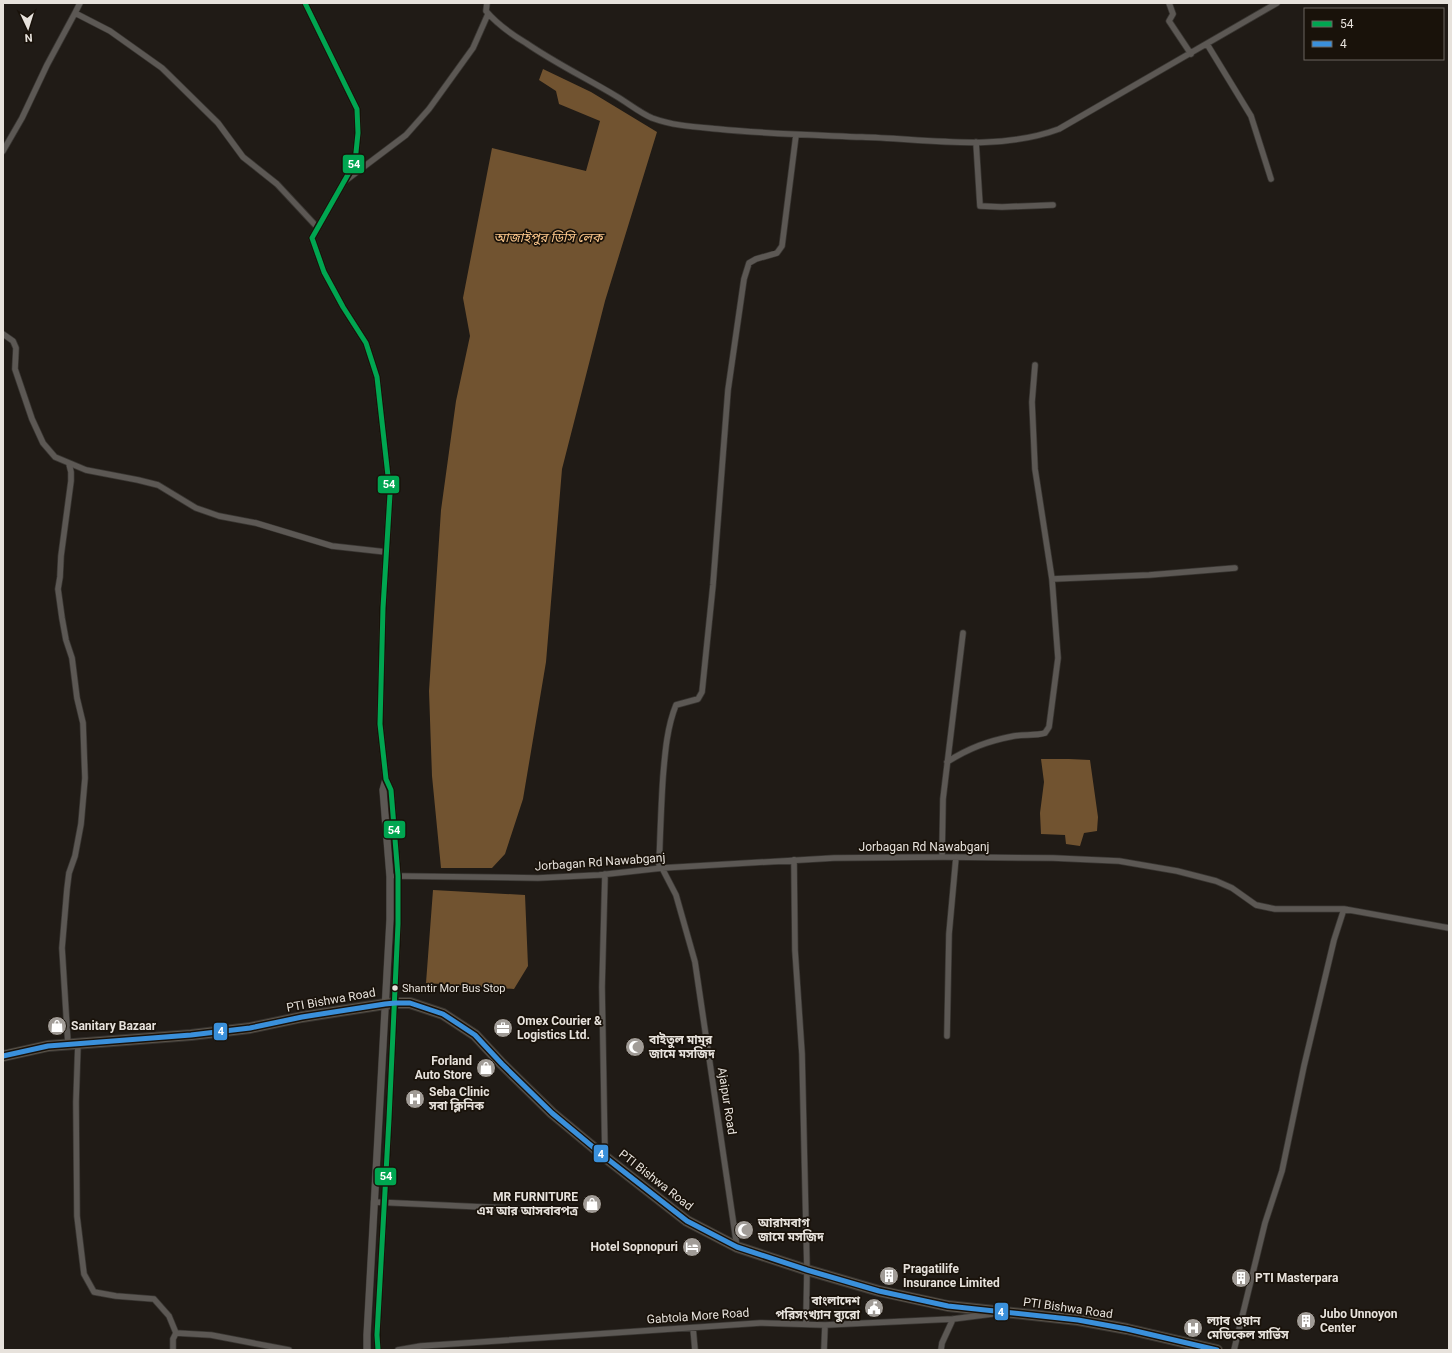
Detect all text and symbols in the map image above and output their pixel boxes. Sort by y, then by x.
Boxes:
north arrow [8,8,48,48]
legend [1304,8,1444,60]
text: 54 [1340,17,1354,31]
text: N [24,31,33,44]
text: 4 [1340,37,1347,51]
line badge: 54 [342,154,365,174]
text: 54 [348,158,361,171]
water label: আজাইপুর ডিসি লেক [493,230,605,245]
line badge: 54 [377,475,400,494]
text: 54 [383,478,396,491]
line badge: 54 [383,820,406,839]
text: 54 [388,824,401,837]
street label: Jorbagan Rd Nawabganj [859,840,990,854]
street label: Jorbagan Rd Nawabganj [534,850,666,874]
place label: Shantir Mor Bus Stop [402,982,506,995]
marker: Shantir Mor Bus Stop [390,983,400,993]
street label: PTI Bishwa Road [285,985,377,1015]
place label: Omex Courier & Logistics Ltd. [517,1014,602,1042]
shop icon: Sanitary Bazaar [46,1015,68,1037]
office icon: Omex Courier & Logistics Ltd. [492,1017,514,1039]
place label: Sanitary Bazaar [71,1019,157,1033]
line badge: 4 [213,1022,228,1041]
text: 4 [218,1025,225,1038]
place label: বাইতুল মামুর জামে মসজিদ [648,1032,715,1061]
mosque icon: বাইতুল মামুর জামে মসজিদ [624,1036,646,1058]
place label: Forland Auto Store [415,1054,473,1082]
shop icon: Forland Auto Store [475,1057,497,1079]
street label: Ajaipur Road [715,1066,739,1136]
place label: Seba Clinic সবা ক্লিনিক [428,1085,489,1113]
hospital icon: Seba Clinic সবা ক্লিনিক [404,1088,426,1110]
line badge: 4 [593,1144,609,1163]
street label: PTI Bishwa Road [616,1147,696,1213]
text: 4 [598,1148,605,1161]
line badge: 54 [374,1167,397,1186]
text: 54 [380,1170,393,1183]
place label: MR FURNITURE এম আর আসবাবপত্র [477,1190,579,1218]
shop icon: MR FURNITURE এম আর আসবাবপত্র [581,1193,603,1215]
place label: আরামবাগ জামে মসজিদ [757,1216,824,1244]
mosque icon: আরামবাগ জামে মসজিদ [733,1219,755,1241]
hotel icon: Hotel Sopnopuri [681,1236,703,1258]
place label: Hotel Sopnopuri [591,1240,678,1254]
place label: Pragatilife Insurance Limited [903,1262,1000,1290]
building icon: Pragatilife Insurance Limited [878,1265,900,1287]
building icon: PTI Masterpara [1230,1267,1252,1289]
place label: PTI Masterpara [1255,1271,1339,1285]
place label: বাংলাদেশ পরিসংখ্যান ব্যুরো [776,1294,861,1323]
street label: PTI Bishwa Road [1022,1295,1114,1321]
public building icon: বাংলাদেশ পরিসংখ্যান ব্যুরো [863,1297,885,1319]
line badge: 4 [994,1302,1009,1321]
street label: Gabtola More Road [646,1305,750,1327]
text: 4 [998,1306,1005,1319]
place label: Jubo Unnoyon Center [1320,1307,1398,1335]
building icon: Jubo Unnoyon Center [1295,1310,1317,1332]
place label: ল্যাব ওয়ান মেডিকেল সার্ভিস [1206,1314,1289,1342]
hospital icon: ল্যাব ওয়ান মেডিকেল সার্ভিস [1182,1317,1204,1339]

